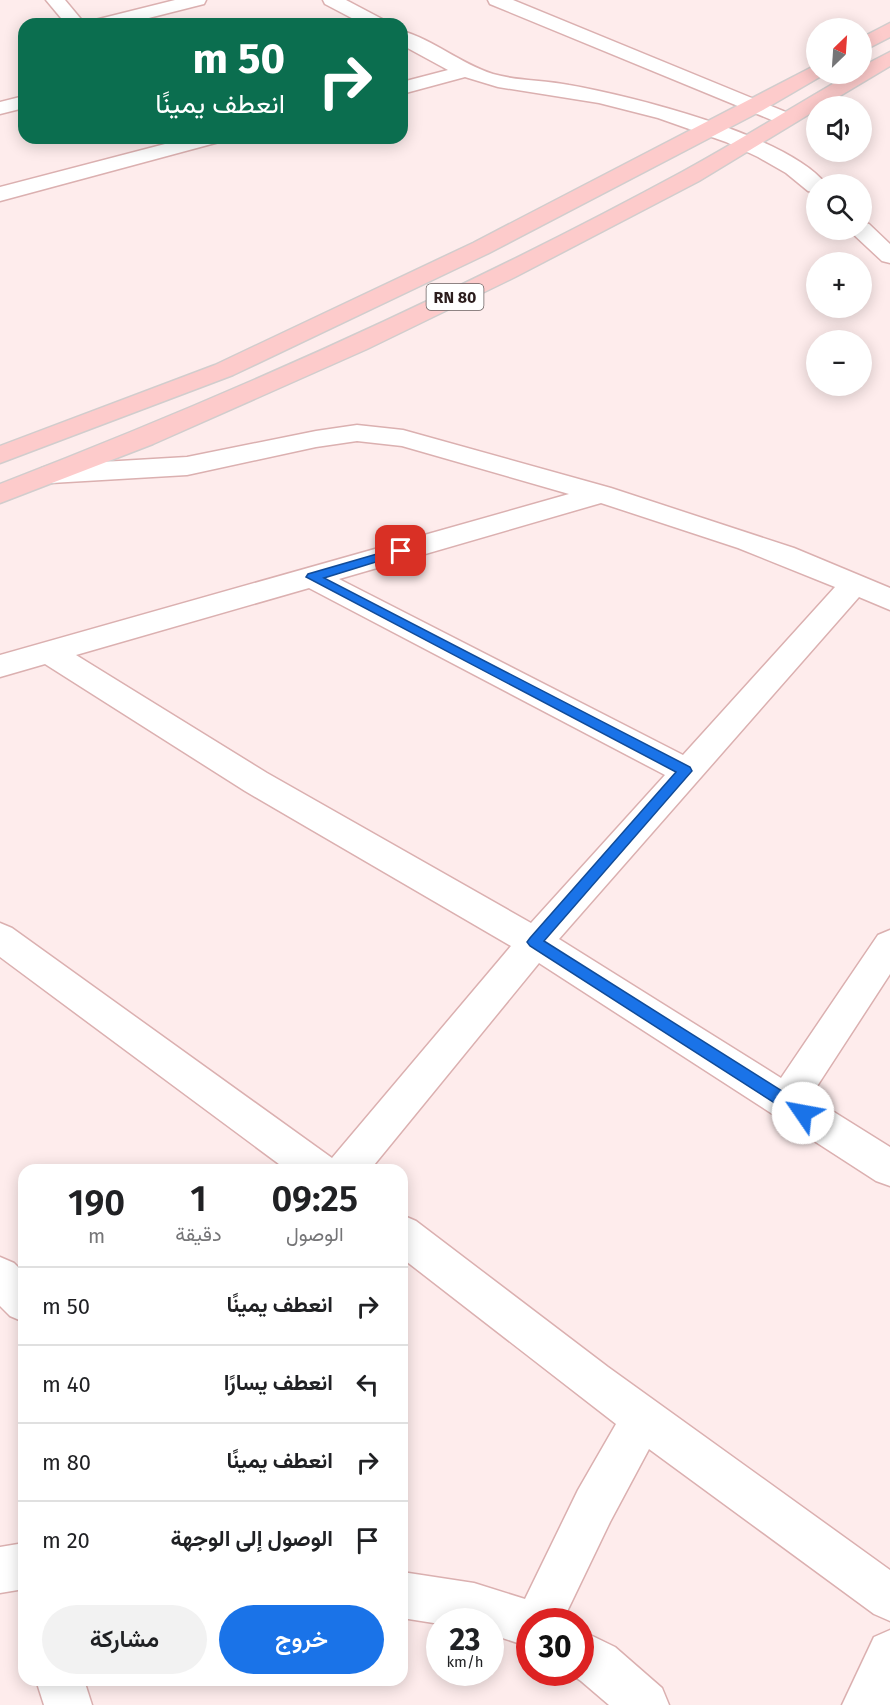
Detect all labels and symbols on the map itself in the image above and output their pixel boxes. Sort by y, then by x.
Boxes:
north arrow [806,18,872,84]
road number: RN 80 [426,284,484,310]
pin [375,525,426,576]
position arrow [771,1081,835,1145]
speed limit sign: 30 [516,1608,594,1686]

